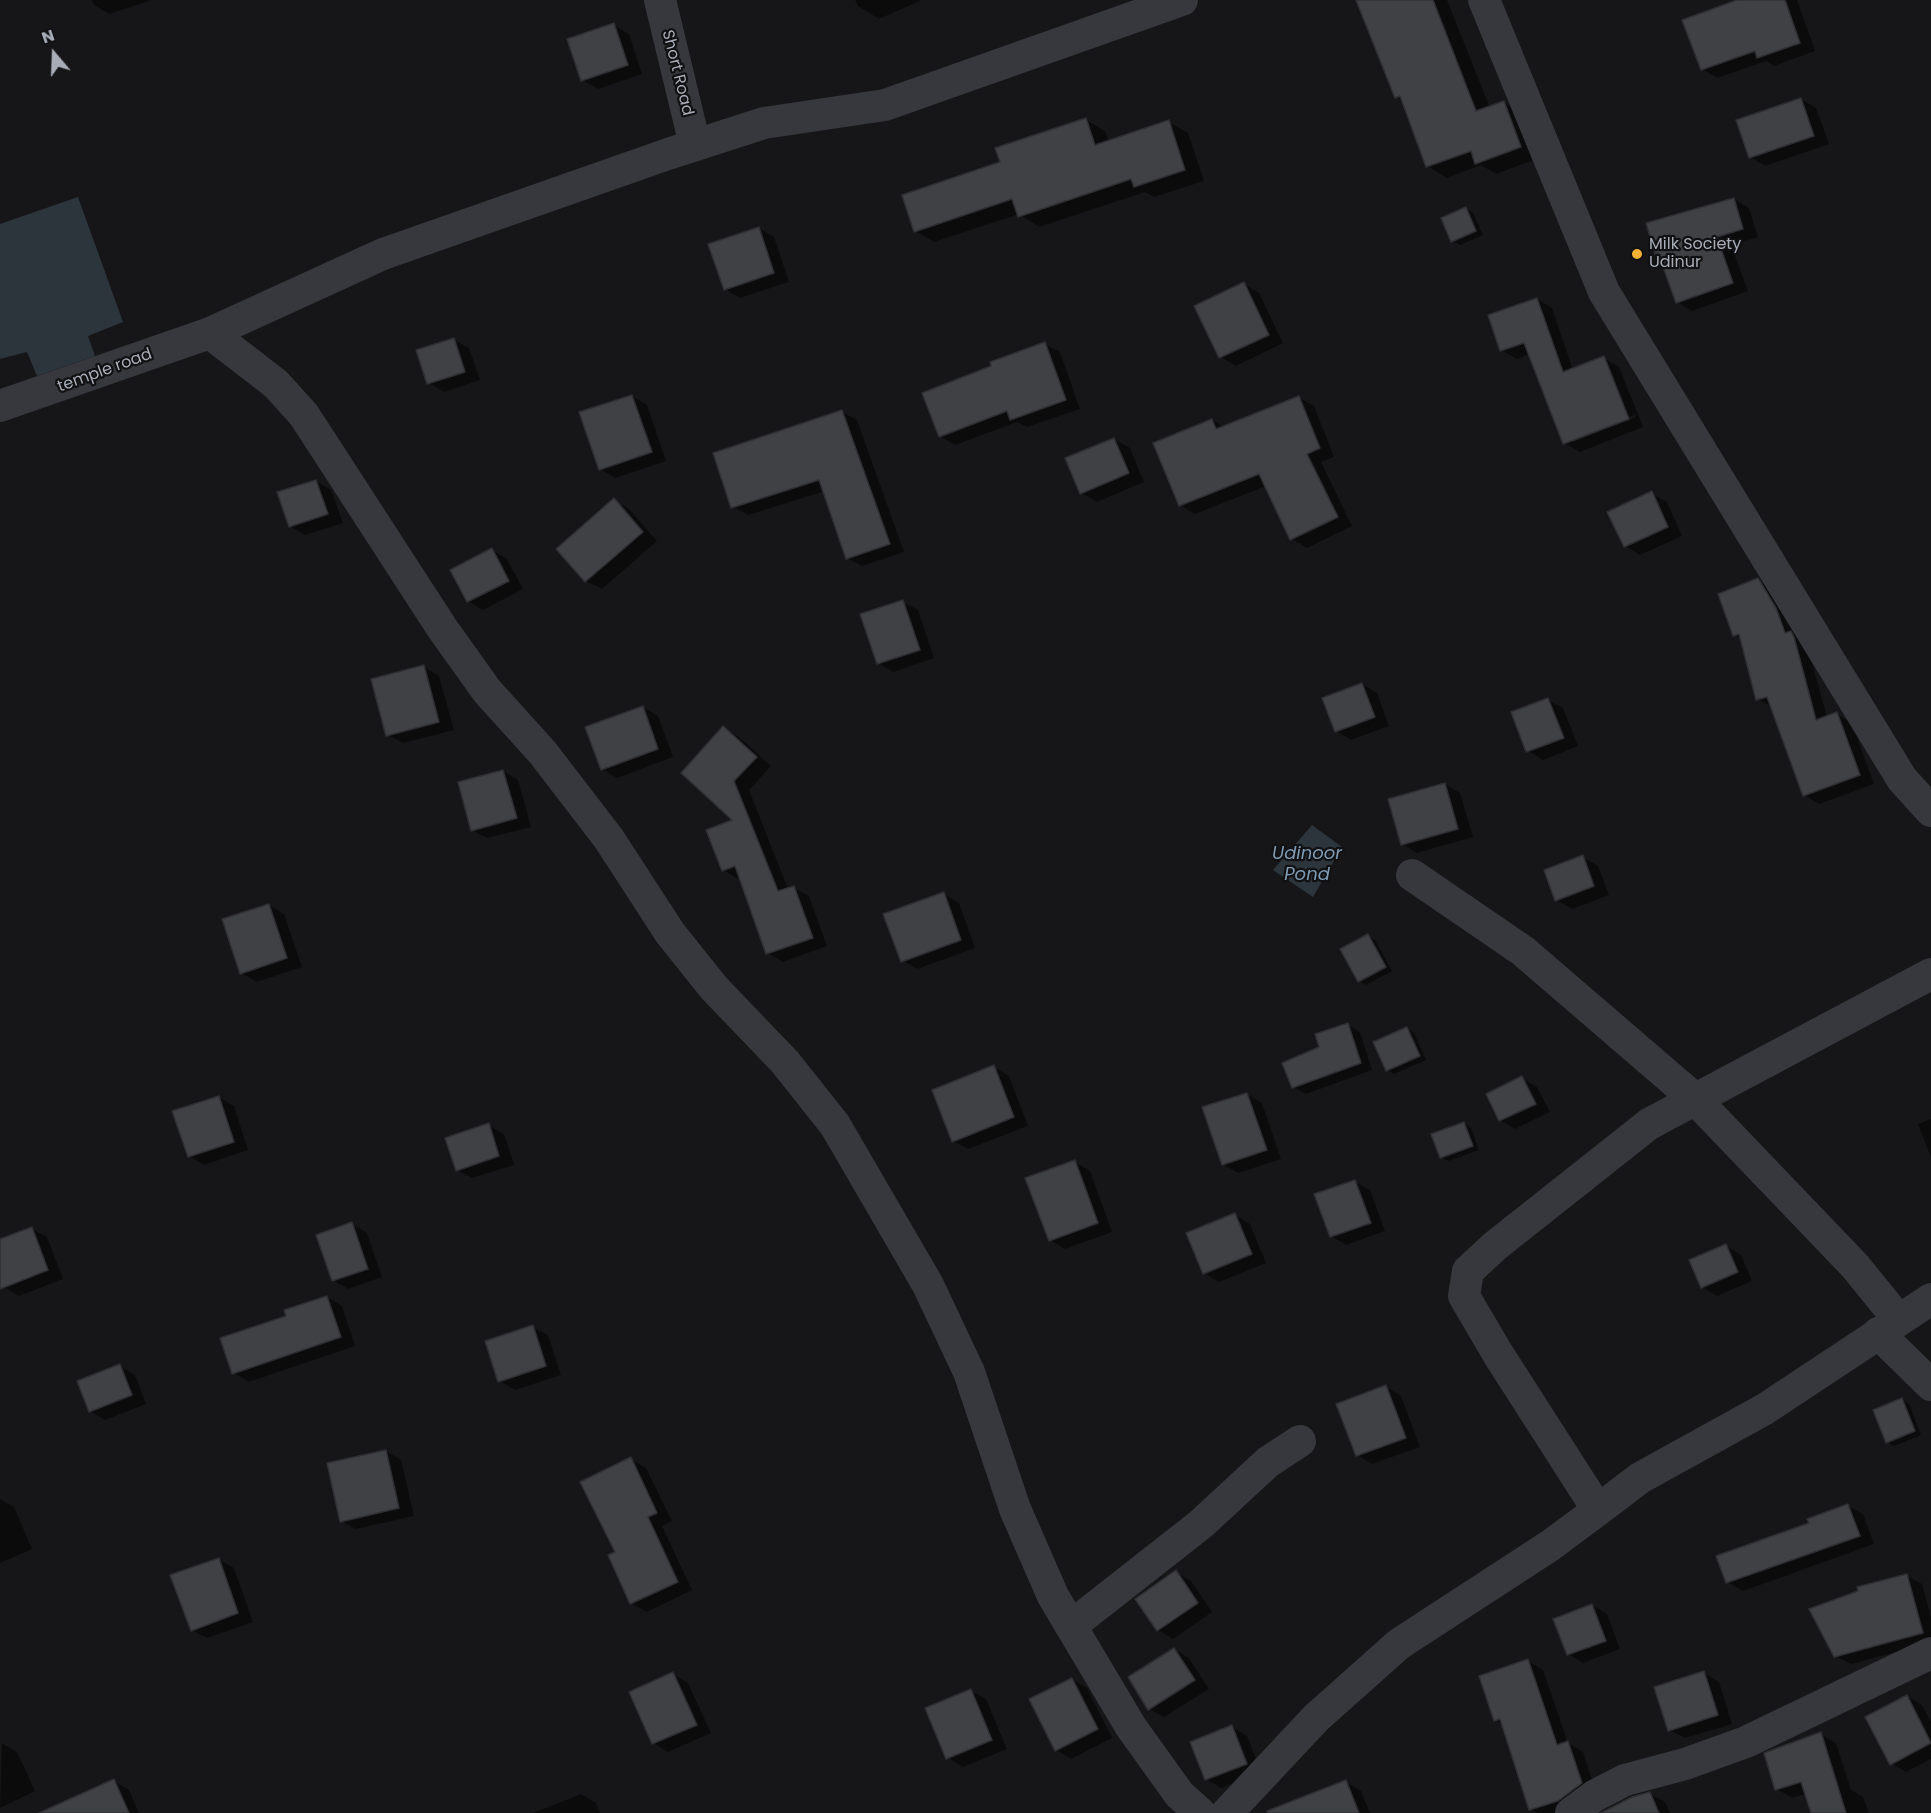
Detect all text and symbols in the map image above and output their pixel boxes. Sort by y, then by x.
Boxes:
north arrow [24,24,84,84]
text: N [39,24,57,49]
street label: Short Road [657,28,697,118]
place label: Milk Society Udinur [1649,235,1741,273]
marker: Milk Society Udinur [1630,247,1644,261]
street label: temple road [55,345,155,397]
water label: Udinoor Pond [1272,843,1342,886]

